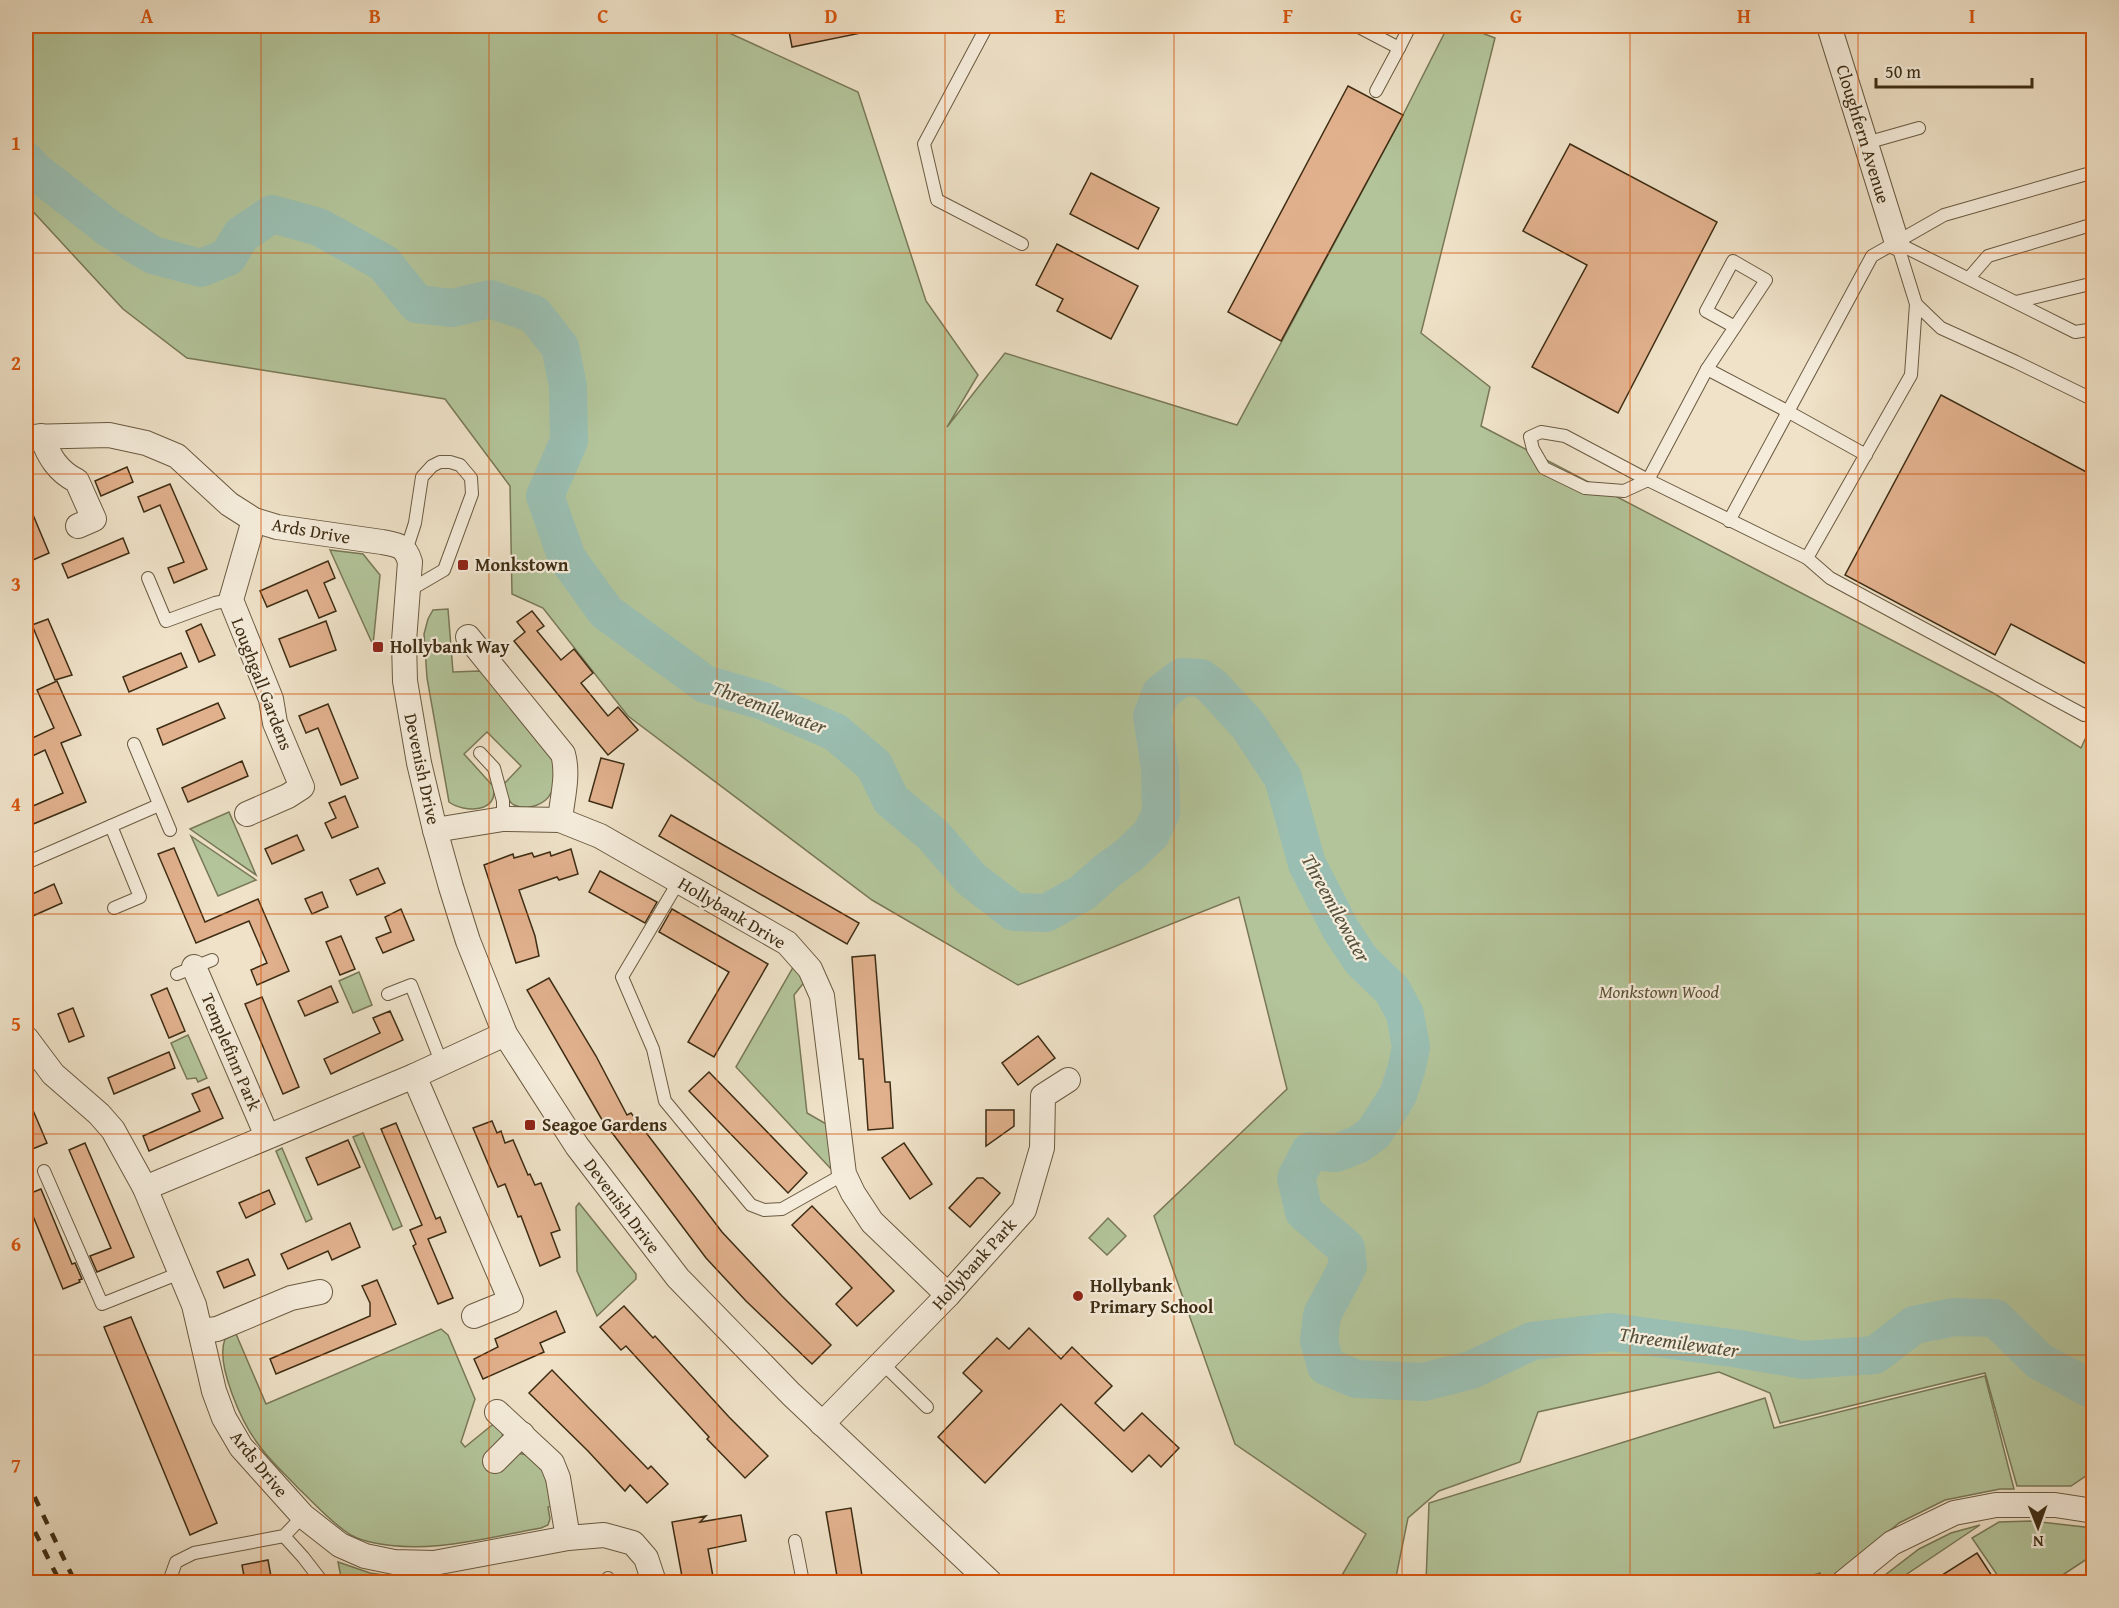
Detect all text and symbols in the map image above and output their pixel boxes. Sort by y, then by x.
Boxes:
text: A [141,1,154,30]
text: B [369,1,381,30]
text: C [597,1,609,30]
text: D [824,1,838,30]
text: E [1055,1,1066,30]
text: F [1283,1,1293,30]
text: G [1510,1,1522,30]
text: H [1737,1,1751,30]
text: I [1969,1,1975,30]
scale bar [1876,51,2032,89]
text: 50 m [1885,58,1921,85]
street label: Cloughfern Avenue [1830,61,1897,207]
text: 1 [11,128,21,157]
text: 2 [11,348,21,377]
street label: Ards Drive [270,510,352,551]
place label: Monkstown [475,551,569,578]
marker: Monkstown [456,558,470,572]
text: 3 [11,569,21,598]
street label: Loughgall Gardens [225,614,300,754]
place label: Hollybank Way [390,633,510,660]
marker: Hollybank Way [371,640,385,654]
water label: Threemilewater [708,672,831,741]
street label: Devenish Drive [398,711,447,827]
text: 4 [11,789,21,818]
water label: Threemilewater [1295,848,1379,968]
street label: Hollybank Drive [673,870,791,955]
park label: Monkstown Wood [1599,978,1719,1005]
street label: Templefinn Park [195,989,269,1116]
text: 5 [11,1009,21,1038]
place label: Seagoe Gardens [542,1111,667,1138]
marker: Seagoe Gardens [523,1118,537,1132]
street label: Devenish Drive [578,1152,667,1259]
street label: Hollybank Park [925,1211,1023,1316]
text: 6 [11,1229,21,1258]
place label: Hollybank Primary School [1090,1272,1214,1320]
marker: Hollybank Primary School [1071,1289,1085,1303]
water label: Threemilewater [1617,1319,1741,1364]
street label: Ards Drive [224,1424,295,1503]
text: 7 [11,1450,21,1479]
north arrow [2008,1497,2068,1557]
text: N [2032,1530,2044,1554]

